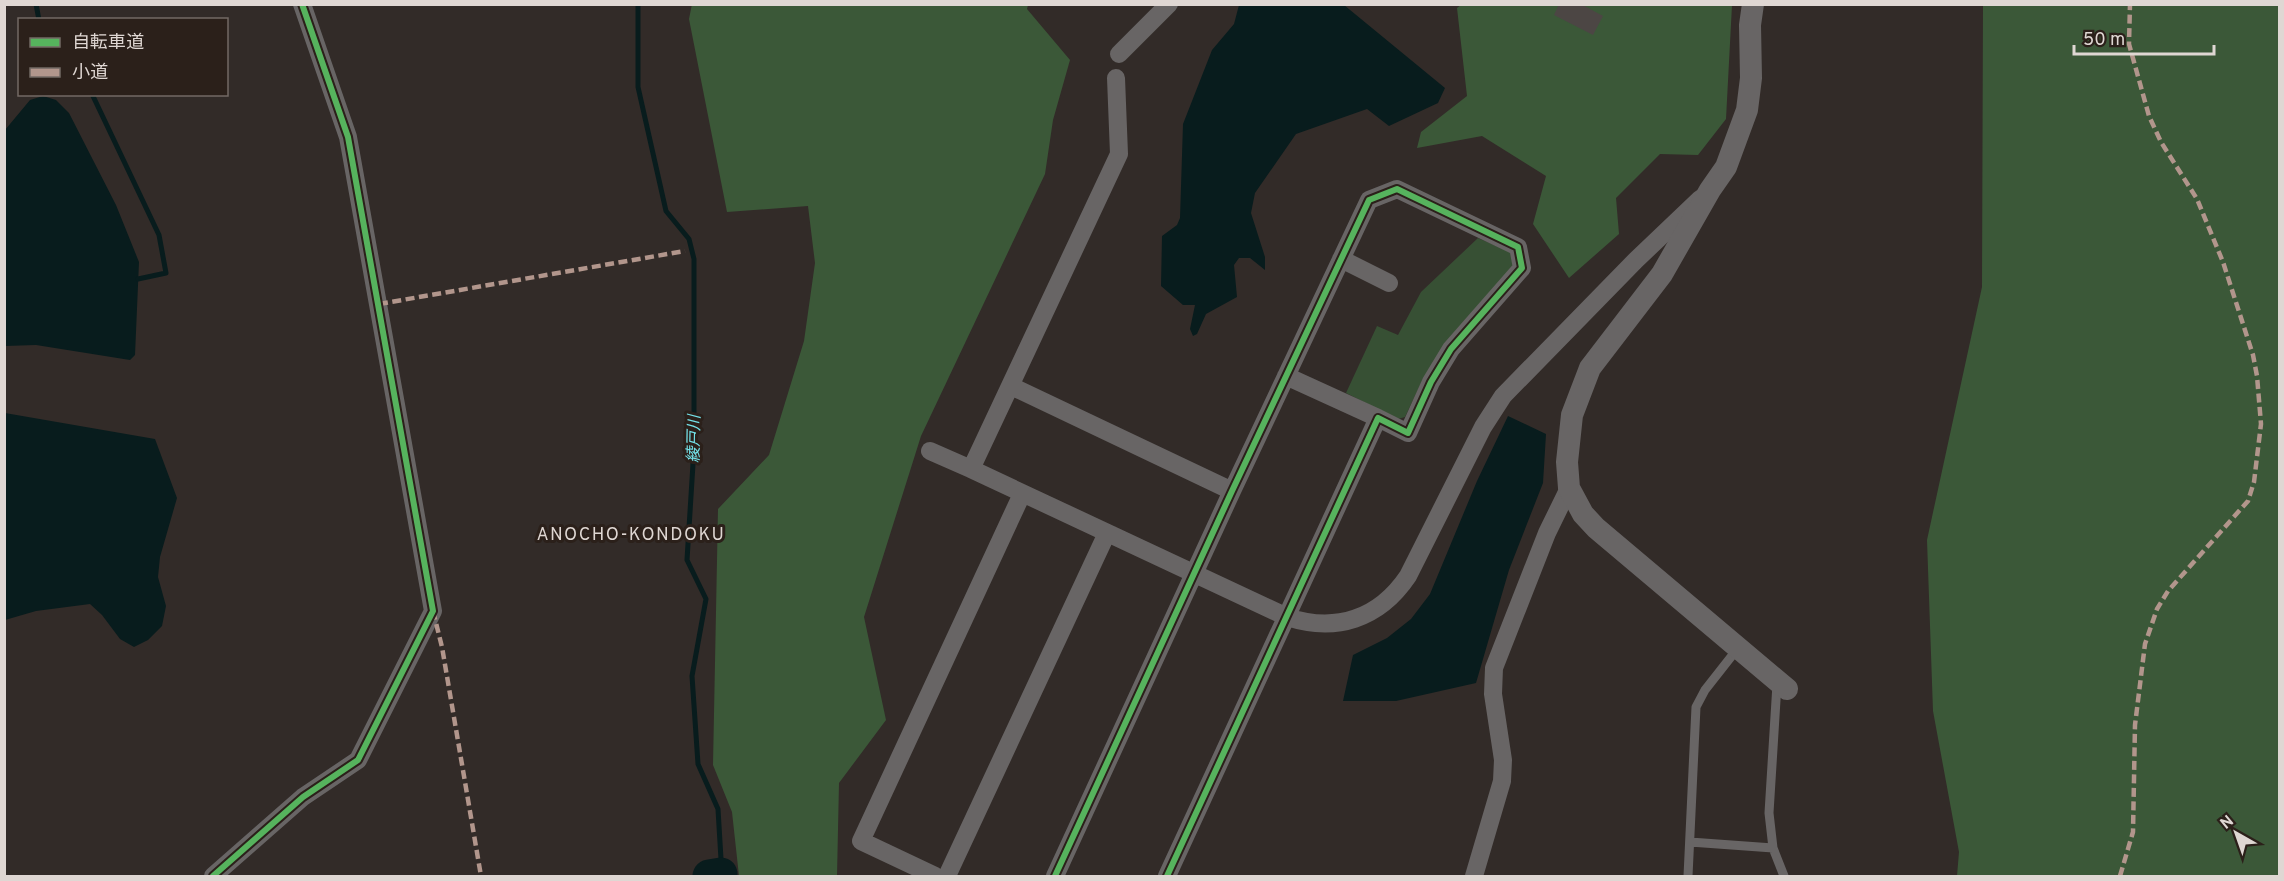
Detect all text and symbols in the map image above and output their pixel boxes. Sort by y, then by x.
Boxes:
legend [18,18,228,96]
scale bar [2074,18,2214,56]
text: 50 m [2083,29,2125,52]
text: 自転車道 [72,32,144,55]
text: 小道 [72,62,108,85]
water label: 綾戸川 [685,413,705,463]
district label: ANOCHO-KONDOKU [537,524,725,547]
north arrow [2206,803,2266,863]
text: N [2217,812,2238,834]

